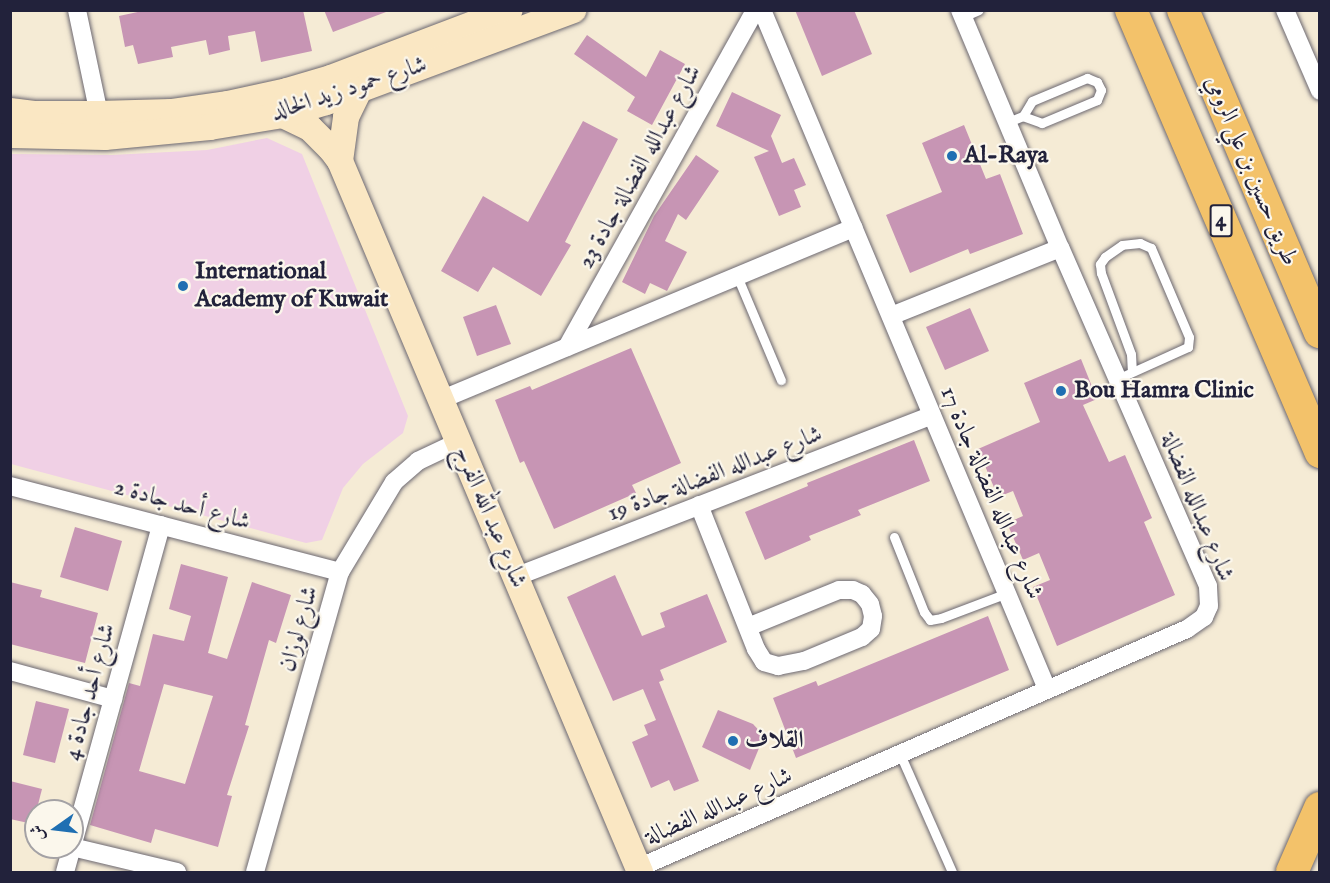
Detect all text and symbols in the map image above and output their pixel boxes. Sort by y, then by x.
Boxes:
street label: شارع حمود زيد الخالد [267,50,431,128]
street label: شارع عبدالله الفضالة جادة 23 [572,60,708,274]
street label: طريق حسين بن علي الرومي [1198,72,1304,270]
place label: Al-Raya [964,142,1048,170]
marker: Al-Raya [945,149,959,163]
road number: 4 [1209,202,1233,240]
place label: International Academy of Kuwait [195,258,388,314]
marker: International Academy of Kuwait [176,279,190,293]
place label: Bou Hamra Clinic [1074,377,1254,405]
street label: شارع عبدالله الفضالة جادة 17 [933,382,1049,604]
marker: Bou Hamra Clinic [1052,382,1070,400]
street label: شارع عبدالله الفضالة جادة 19 [604,420,826,528]
street label: شارع عبدالله الفضالة [1154,428,1240,586]
street label: شارع عبد الله الفرج [447,442,533,592]
street label: شارع أحد جادة 2 [111,473,253,537]
street label: شارع لوزان [273,583,325,675]
street label: شارع أحد جادة 4 [58,621,122,763]
place label: القلاف [745,727,804,755]
marker: القلاف [726,734,740,748]
street label: شارع عبدالله الفضالة [641,762,797,852]
north arrow [24,799,84,859]
text: ش [27,823,50,843]

